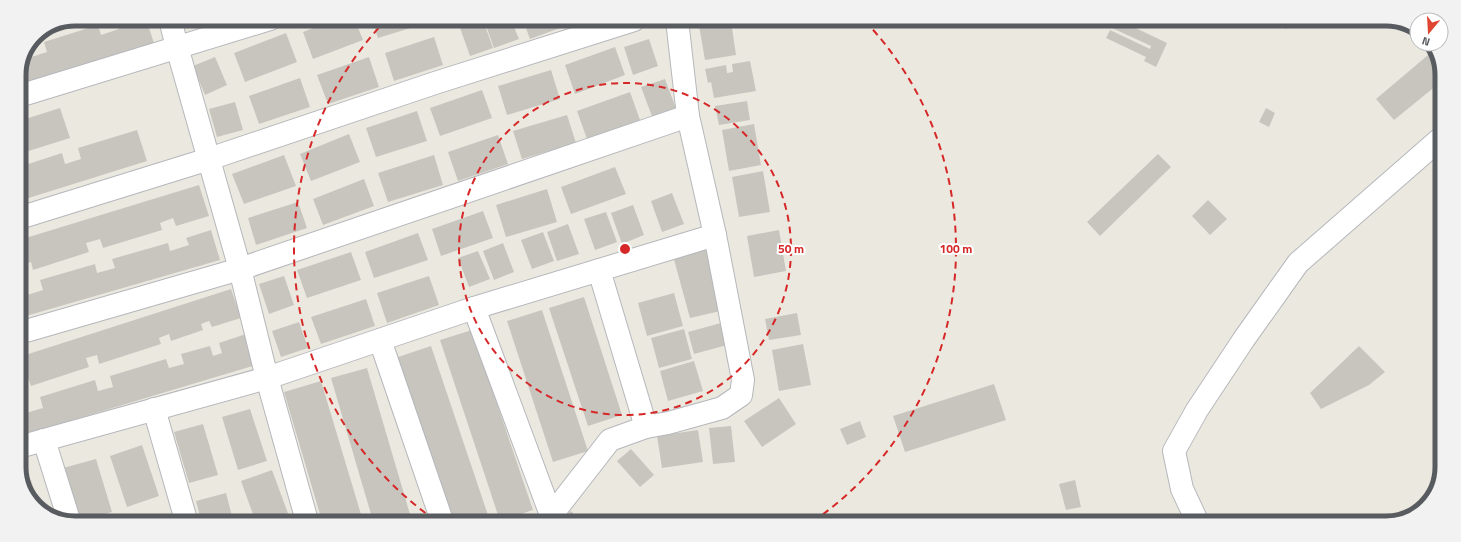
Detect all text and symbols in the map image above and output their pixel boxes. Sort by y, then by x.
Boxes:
north arrow [1409,12,1449,52]
text: N [1420,33,1432,50]
text: 50 m [778,239,804,258]
text: 100 m [940,239,972,258]
centre of rings [618,242,632,256]

